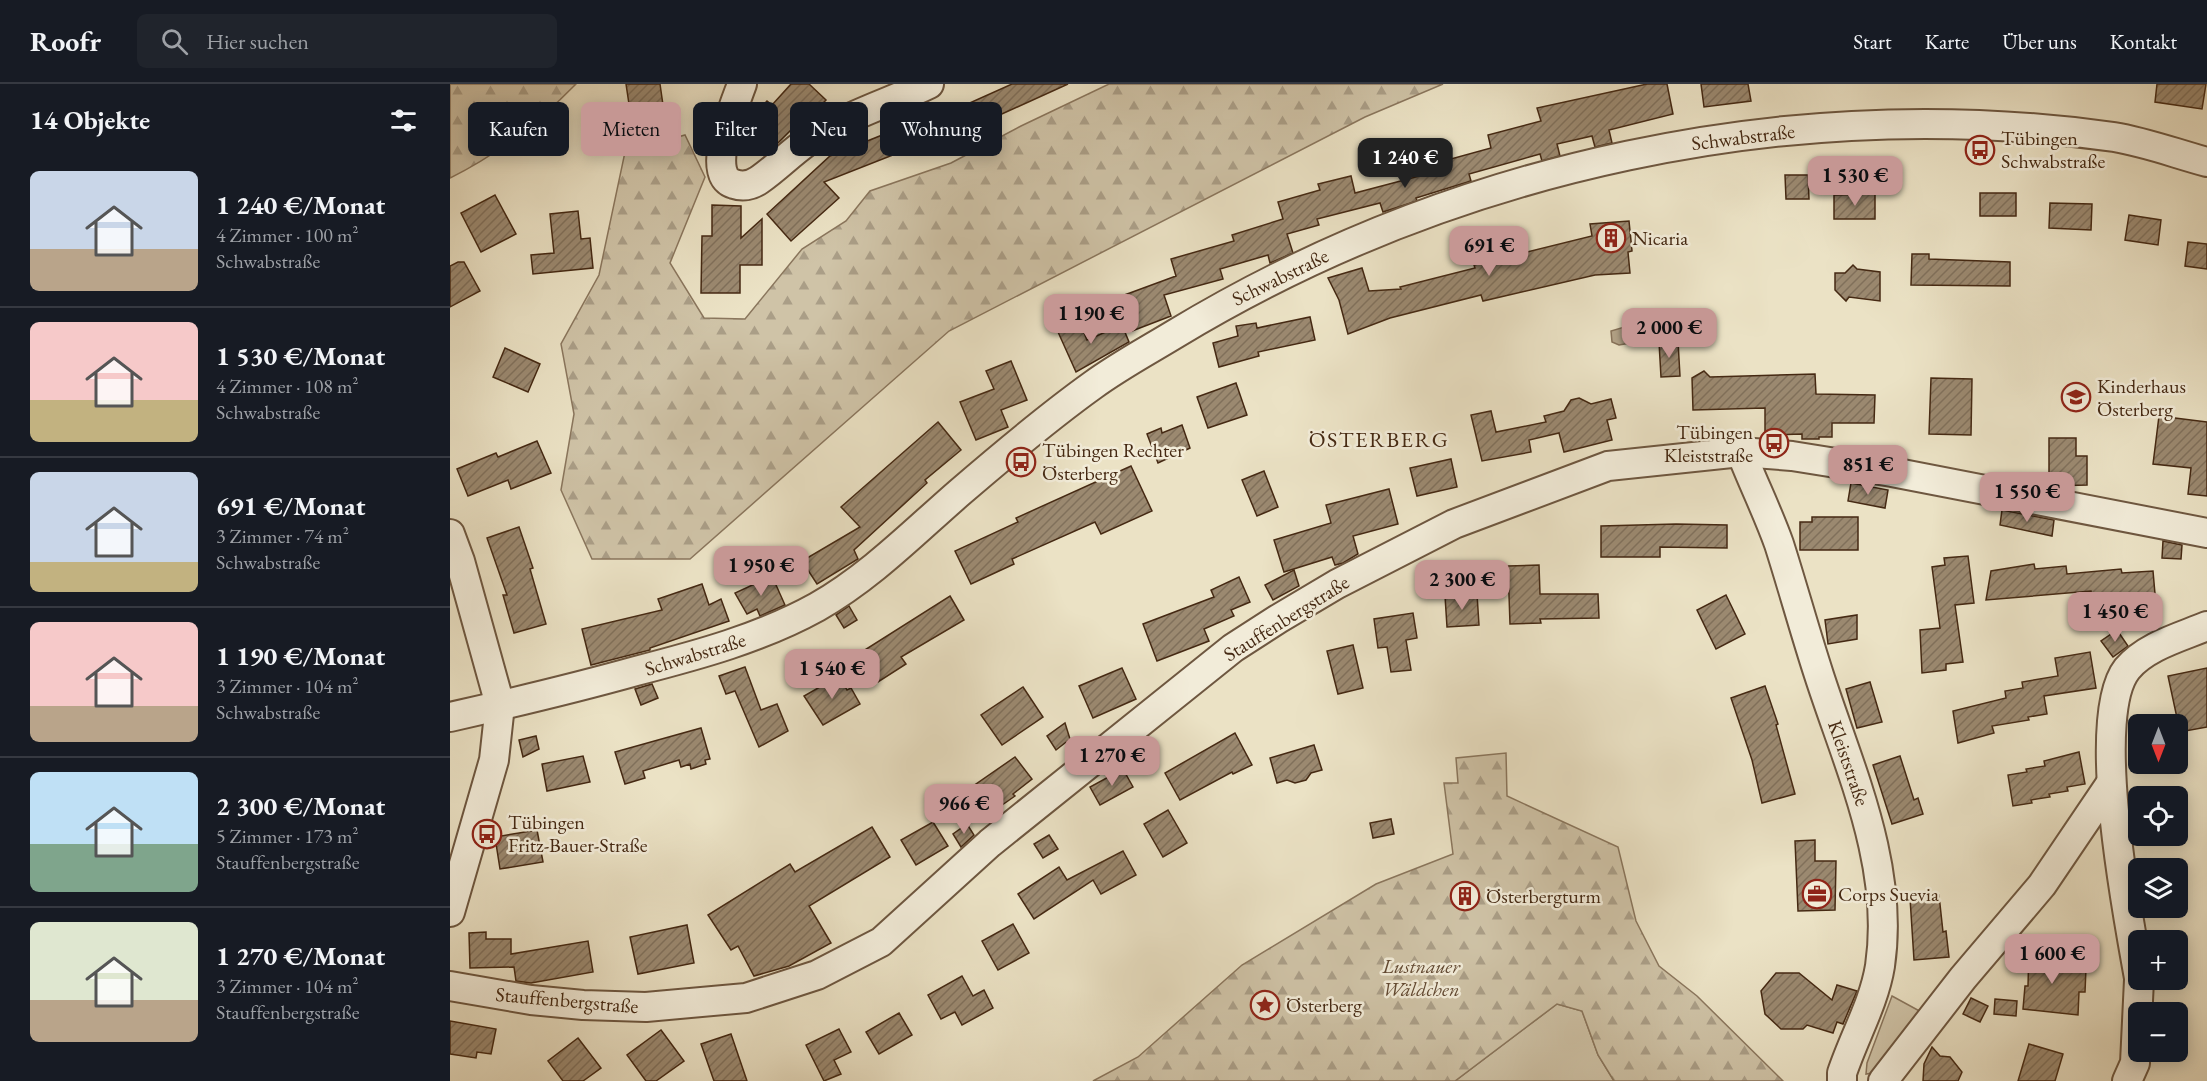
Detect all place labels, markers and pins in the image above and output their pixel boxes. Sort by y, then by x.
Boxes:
place label: Tübingen Schwabstraße [2001,125,2105,174]
bus stop icon: Tübingen Schwabstraße [1964,134,1996,166]
pin: 1 240 € [1350,138,1460,189]
pin: 1 530 € [1800,156,1910,207]
building icon: Nicaria [1595,222,1627,254]
place label: Nicaria [1632,225,1688,251]
pin: 691 € [1447,226,1531,277]
pin: 1 190 € [1036,294,1146,345]
pin: 2 000 € [1614,308,1724,359]
place label: Kinderhaus Österberg [2097,373,2186,422]
school or university icon: Kinderhaus Österberg [2060,381,2092,413]
place label: Tübingen Kleiststraße [1664,419,1753,468]
bus stop icon: Tübingen Kleiststraße [1758,427,1790,459]
place label: Tübingen Rechter Österberg [1042,437,1184,486]
pin: 851 € [1826,445,1910,496]
bus stop icon: Tübingen Rechter Österberg [1005,446,1037,478]
pin: 1 550 € [1972,472,2082,523]
pin: 1 950 € [706,546,816,597]
pin: 2 300 € [1407,560,1517,611]
pin: 1 450 € [2060,592,2170,643]
pin: 1 540 € [777,649,887,700]
pin: 1 270 € [1057,736,1167,787]
pin: 966 € [922,784,1006,835]
place label: Tübingen Fritz-Bauer-Straße [508,809,648,858]
bus stop icon: Tübingen Fritz-Bauer-Straße [471,818,503,850]
office icon: Corps Suevia [1801,878,1833,910]
building icon: Österbergturm [1449,880,1481,912]
place label: Corps Suevia [1838,881,1939,907]
place label: Österbergturm [1486,883,1601,909]
pin: 1 600 € [1997,934,2107,985]
place icon: Österberg [1249,989,1281,1021]
place label: Österberg [1286,992,1362,1018]

